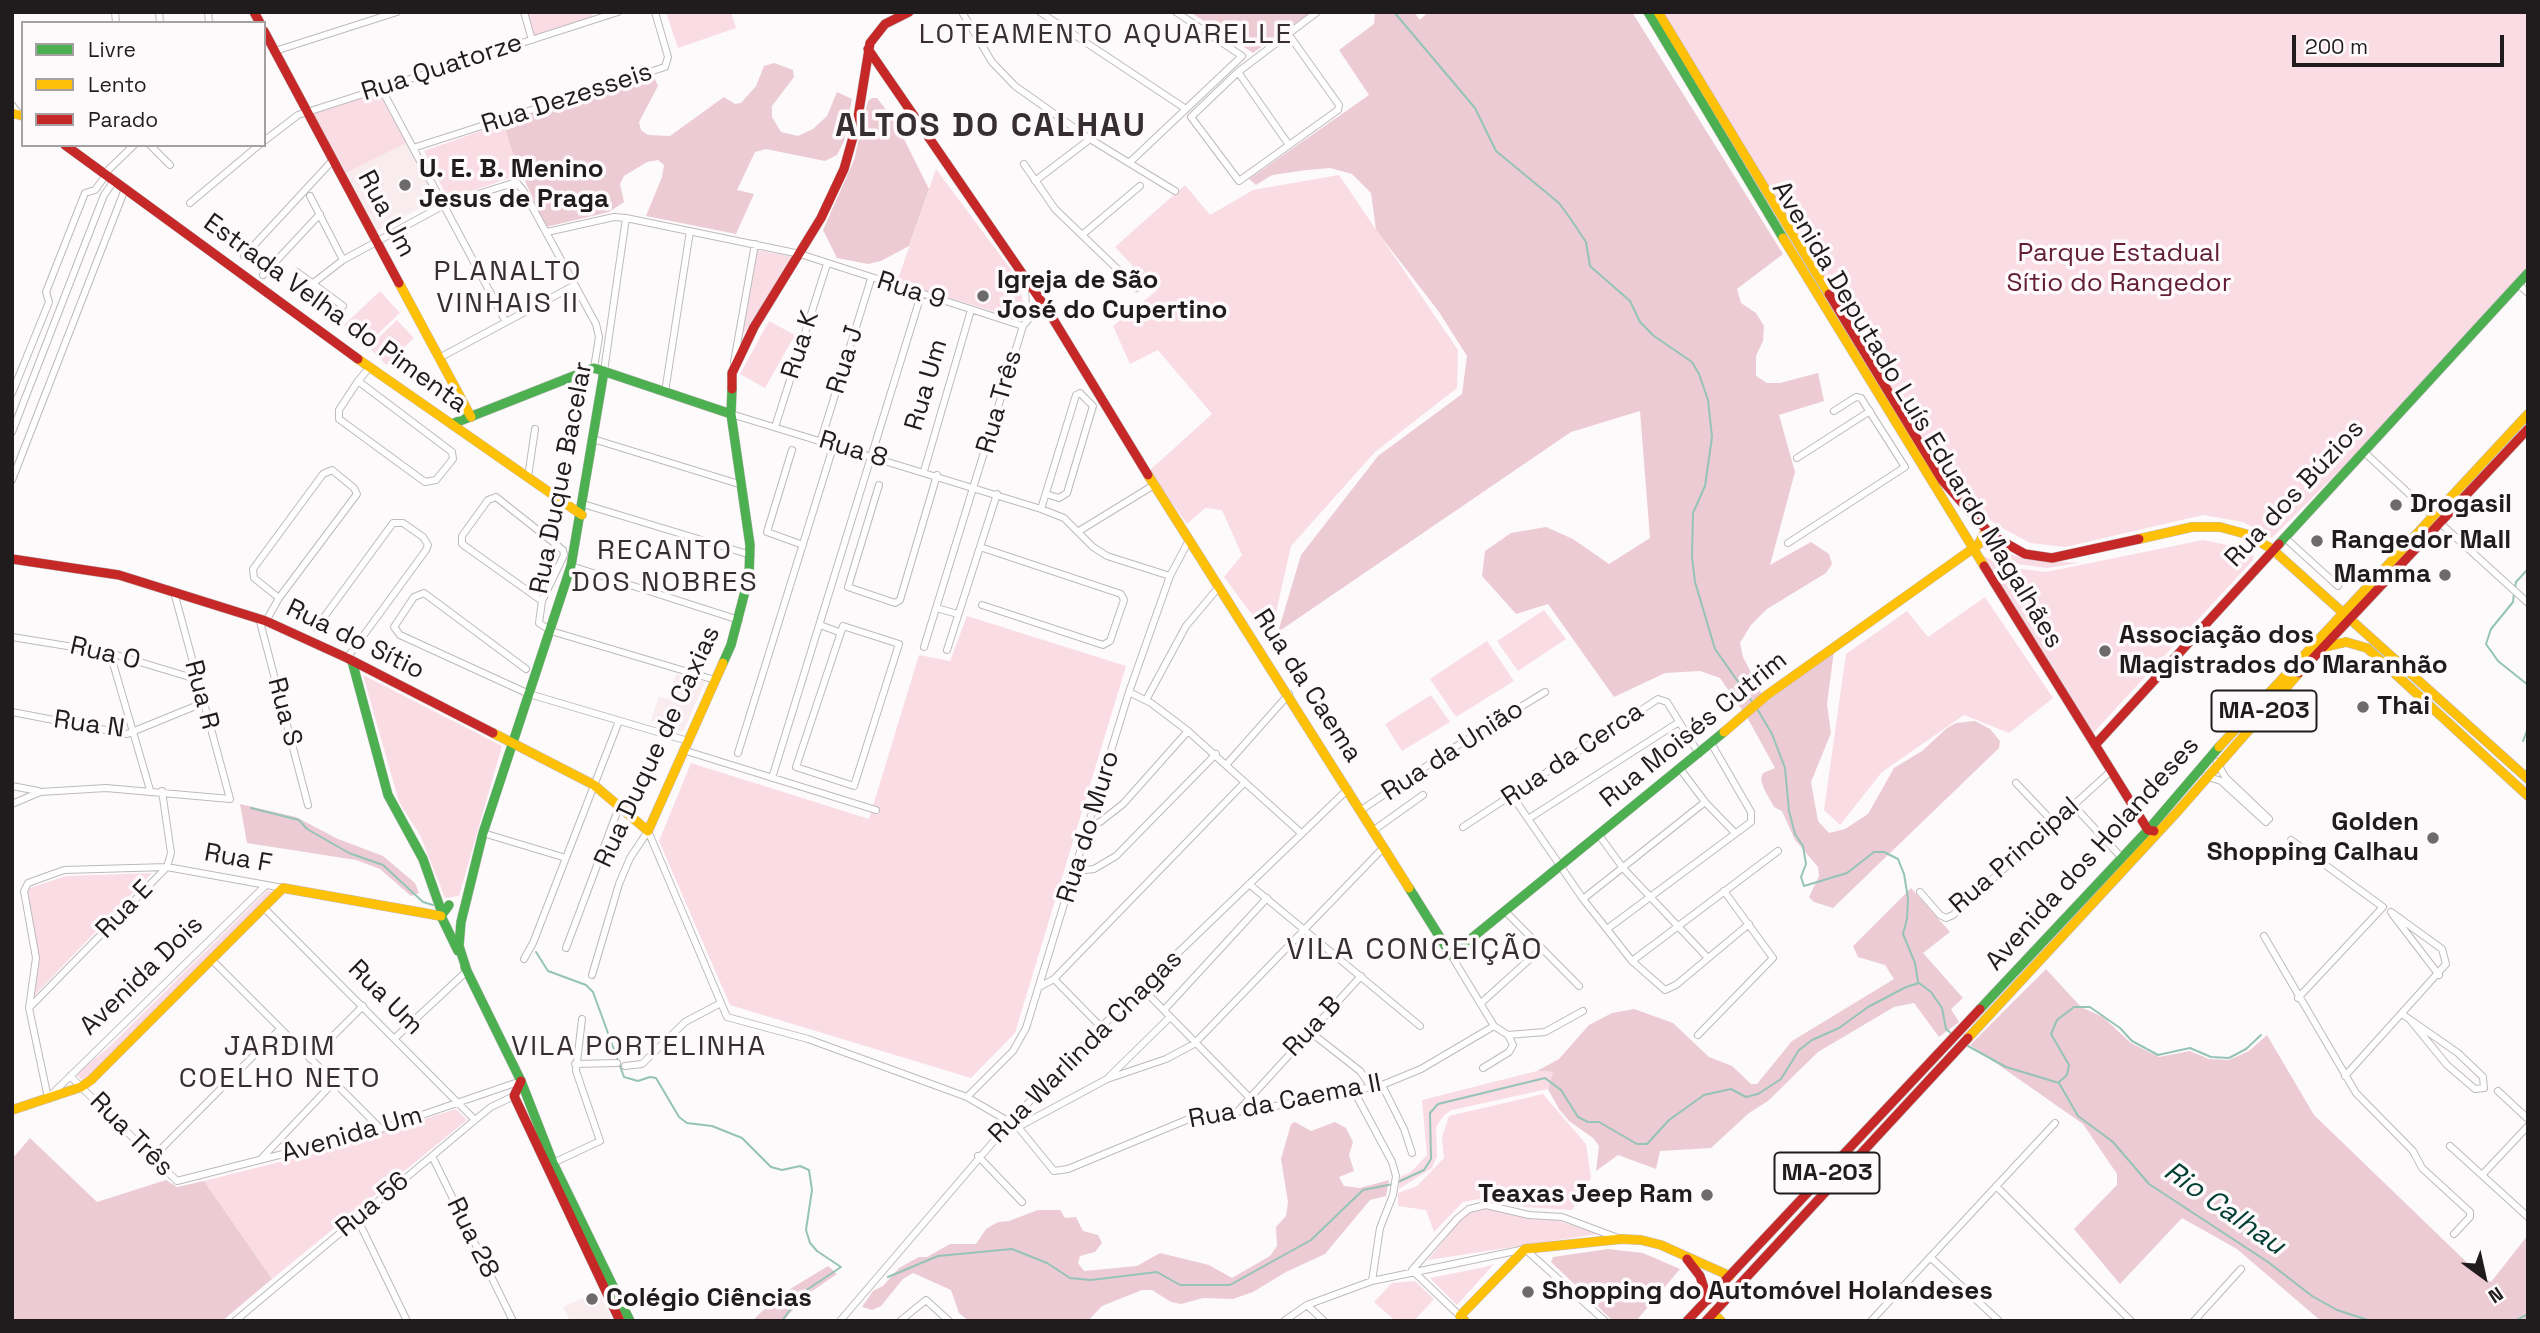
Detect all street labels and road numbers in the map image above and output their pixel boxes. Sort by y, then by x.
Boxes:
street label: Rua Quatorze [358,27,526,109]
street label: Rua Dezesseis [478,57,656,141]
street label: Rua Um [350,165,422,263]
street label: Avenida Deputado Luís Eduardo Magalhães [1765,176,2069,654]
street label: Estrada Velha do Pimenta [197,208,473,420]
street label: Rua 9 [873,265,949,317]
street label: Rua K [775,307,827,383]
street label: Rua J [821,322,871,398]
street label: Rua Um [899,336,955,434]
street label: Rua Três [970,347,1030,457]
street label: Rua Duque Bacelar [524,359,600,597]
street label: Rua dos Búzios [2219,414,2371,574]
street label: Rua 8 [815,425,891,475]
street label: Rua do Sítio [281,593,429,687]
street label: Rua da Caema [1246,604,1368,768]
street label: Rua Duque de Caxias [588,621,728,873]
street label: Rua O [67,631,143,677]
street label: Rua Moisés Cutrim [1594,645,1794,815]
street label: Rua R [177,657,225,733]
street label: Rua S [260,674,308,750]
road number: MA-203 [2212,690,2316,732]
street label: Rua da União [1376,694,1530,808]
street label: Rua da Cerca [1496,696,1650,814]
street label: Rua N [52,705,126,745]
street label: Avenida dos Holandeses [1980,731,2206,977]
street label: Rua do Muro [1051,747,1127,907]
street label: Rua Principal [1944,791,2086,921]
street label: Rua F [202,838,274,880]
street label: Rua E [90,874,160,946]
street label: Avenida Dois [74,910,210,1042]
street label: Rua Warlinda Chagas [983,944,1189,1150]
street label: Rua Um [341,954,429,1042]
street label: Rua B [1277,990,1349,1064]
street label: Rua da Caema II [1186,1068,1384,1136]
street label: Rua Três [83,1087,179,1183]
street label: Avenida Um [278,1100,426,1170]
road number: MA-203 [1774,1153,1880,1194]
street label: Rua 56 [330,1166,416,1244]
street label: Rua 28 [439,1193,505,1283]

